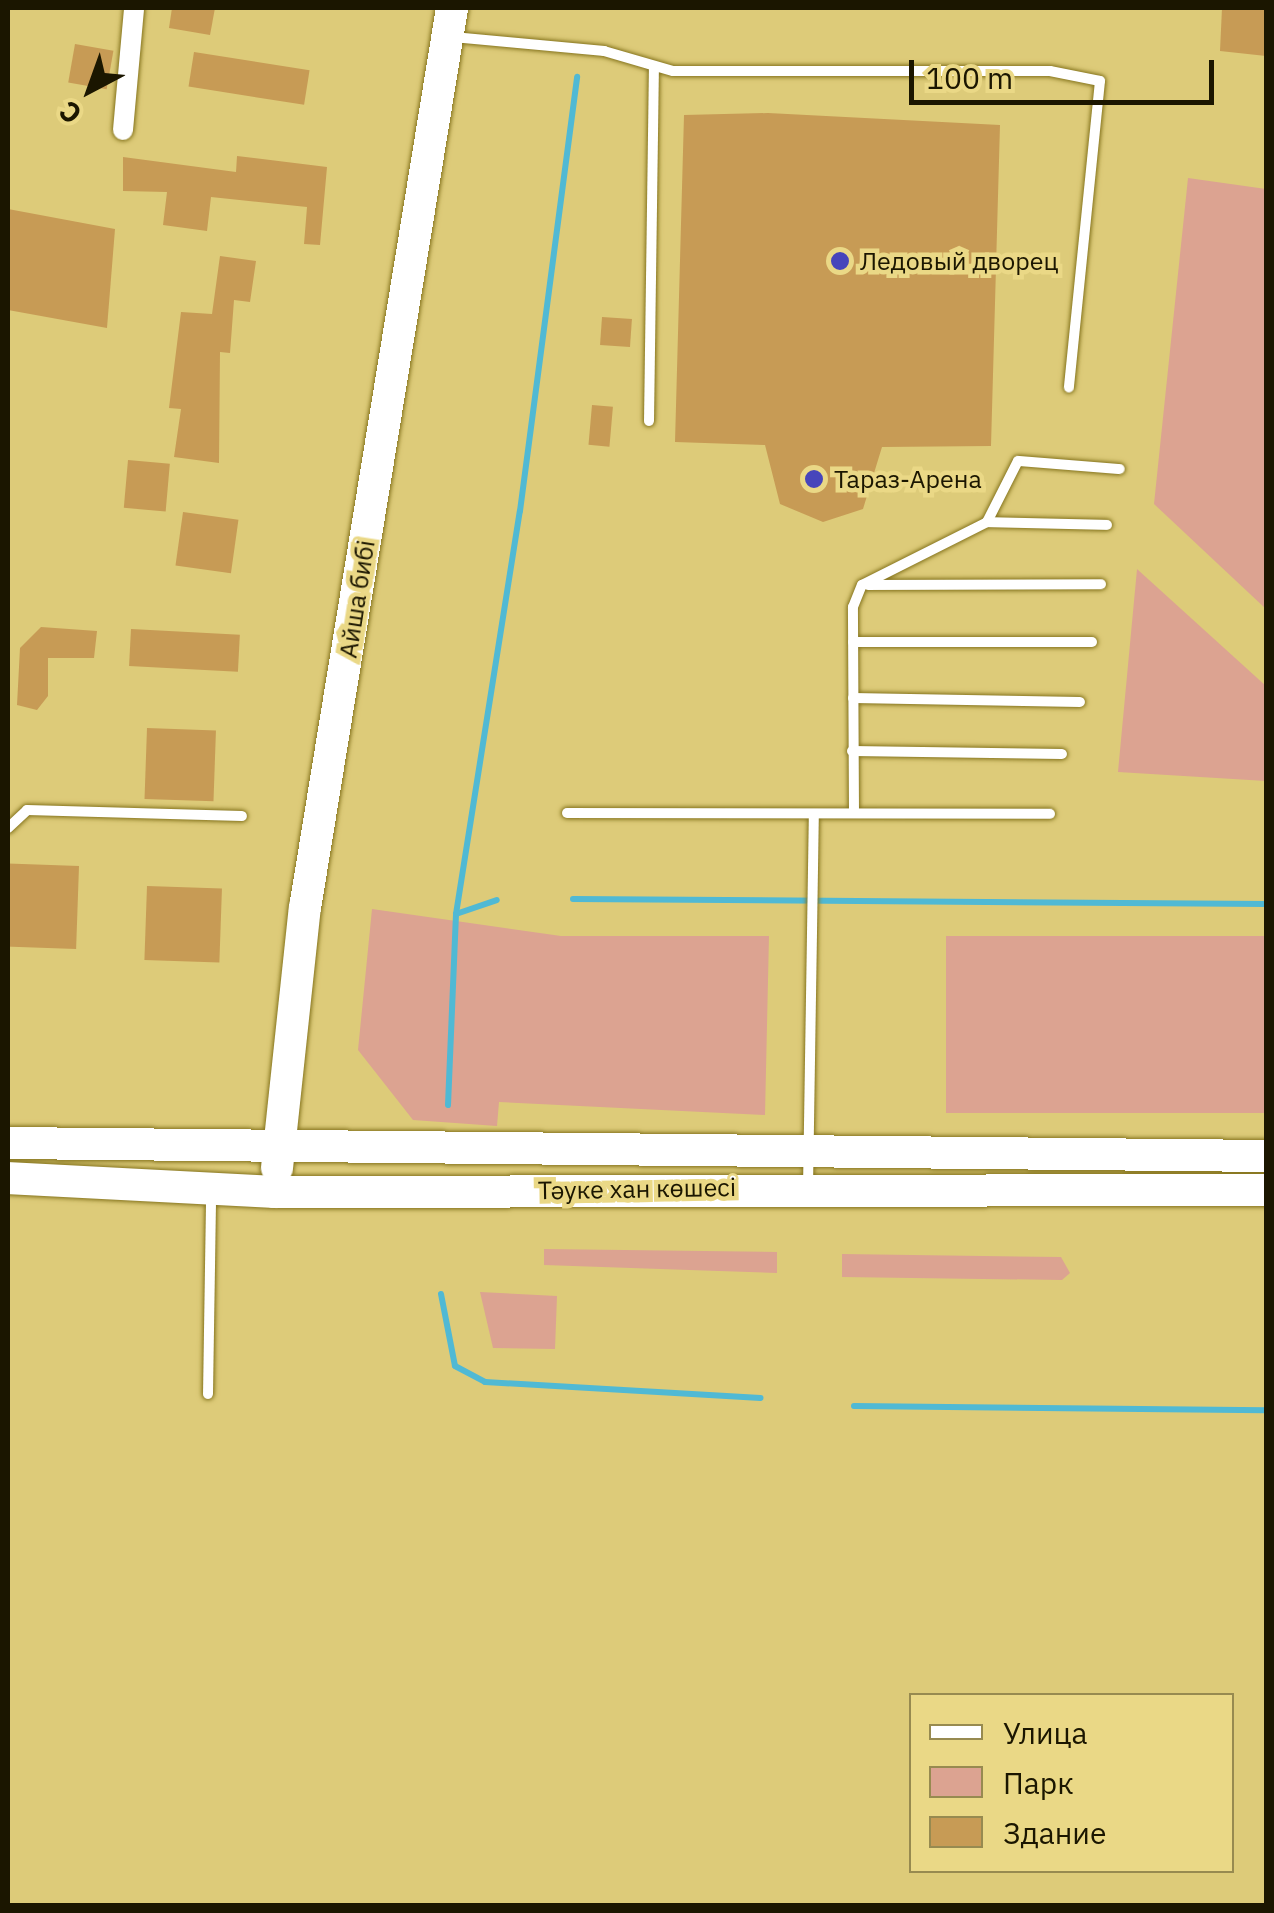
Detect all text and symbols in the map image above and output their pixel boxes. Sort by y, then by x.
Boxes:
north arrow [40,40,140,140]
scale bar [914,40,1219,102]
text: 100 m [926,58,1013,97]
text: С [51,93,89,133]
place label: Ледовый дворец [860,246,1058,276]
marker: Ледовый дворец [829,250,851,272]
place label: Тараз-Арена [834,464,982,494]
marker: Тараз-Арена [803,468,825,490]
street label: Айша бибі [333,538,381,660]
street label: Тәуке хан көшесі [538,1172,736,1206]
legend [909,1693,1234,1873]
text: Улица [1003,1713,1088,1752]
text: Парк [1003,1763,1074,1802]
text: Здание [1003,1813,1106,1852]

